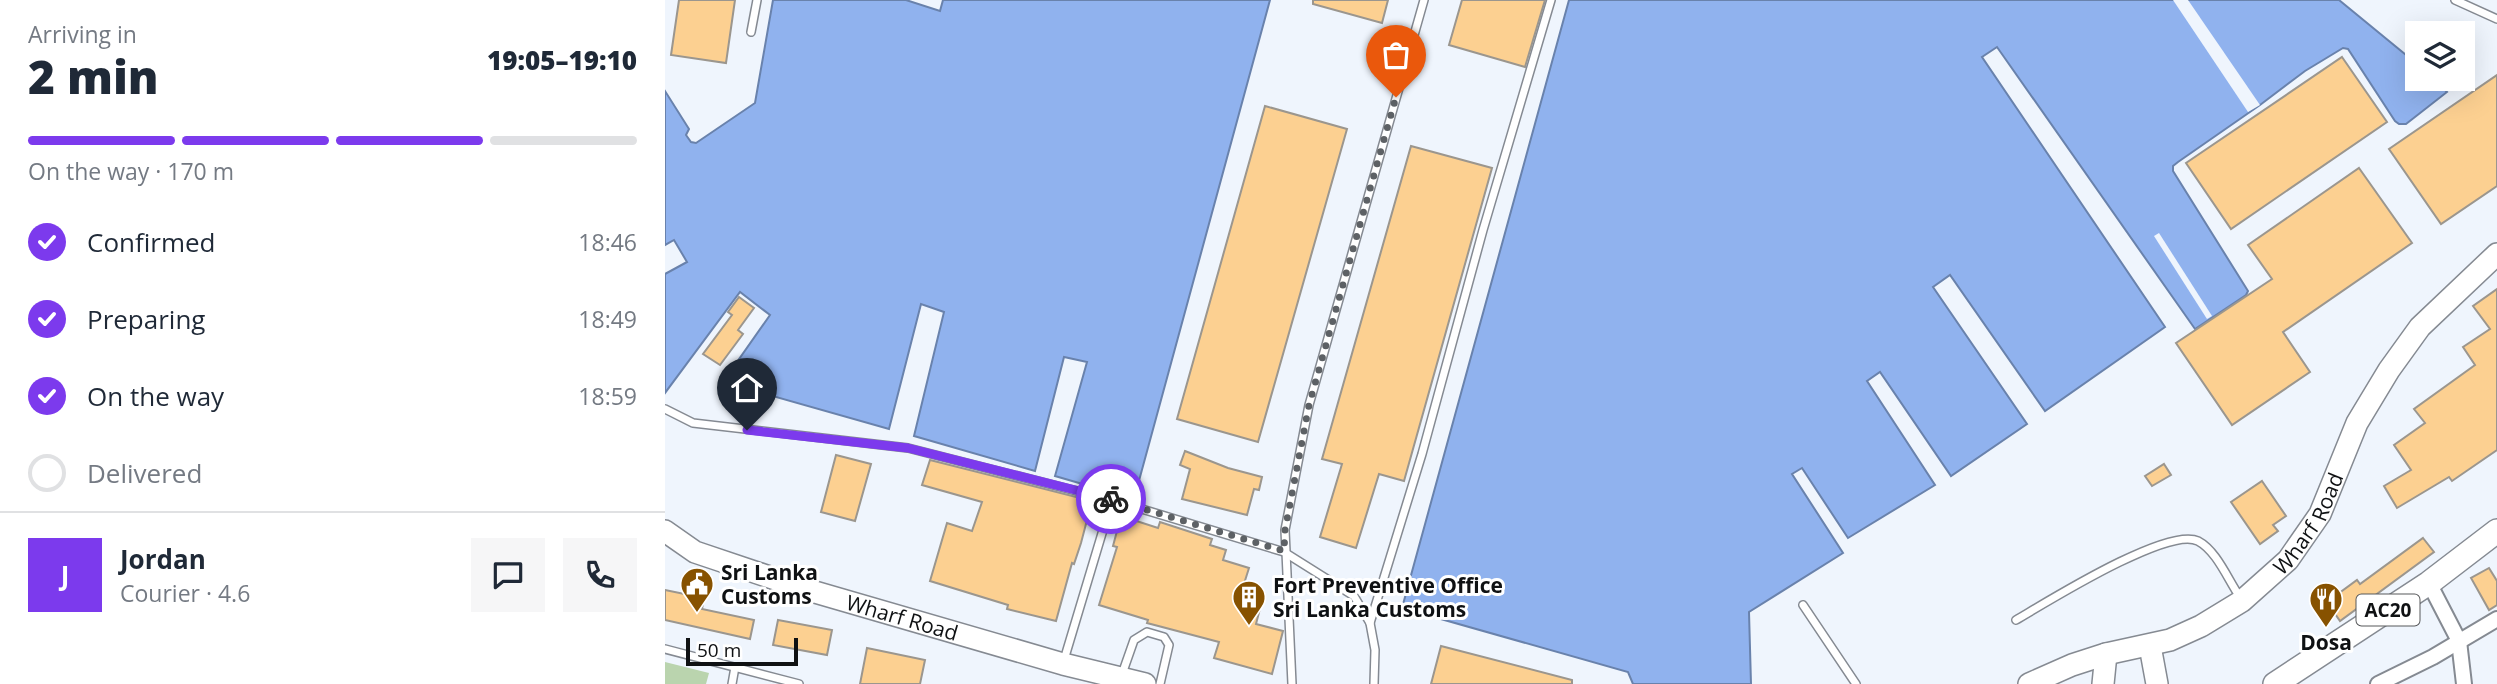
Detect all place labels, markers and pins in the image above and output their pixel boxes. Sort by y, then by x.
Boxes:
pin [1366,25,1426,97]
pin [717,358,777,430]
place label: Sri Lanka Customs [721,558,818,610]
public building icon: Sri Lanka Customs [678,565,716,614]
place label: Fort Preventive Office Sri Lanka Customs [1273,571,1503,623]
building icon: Fort Preventive Office Sri Lanka Customs [1230,578,1268,627]
restaurant icon: Dosa [2307,580,2345,629]
place label: Dosa [2300,628,2352,656]

